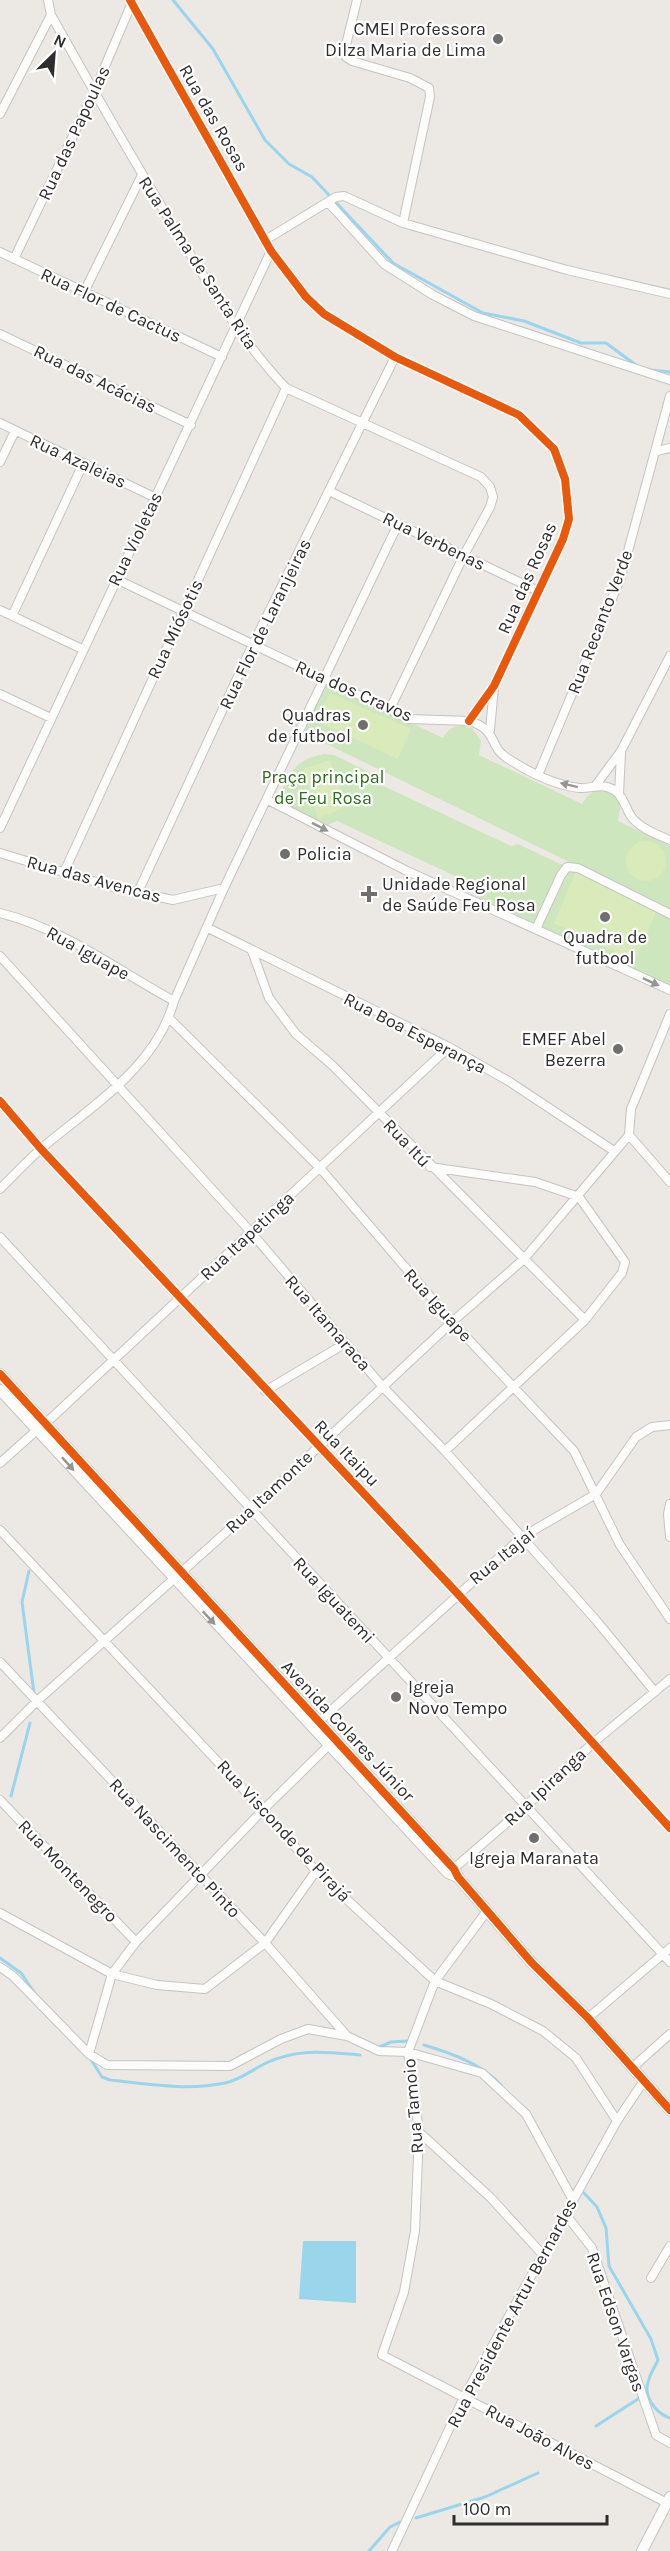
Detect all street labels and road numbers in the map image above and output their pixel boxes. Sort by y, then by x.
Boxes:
street label: Rua das Rosas [174,60,254,176]
street label: Rua das Papoulas [33,62,115,204]
street label: Rua Palma de Santa Rita [134,172,262,354]
street label: Rua Flor de Cactus [37,263,185,347]
street label: Rua das Acácias [30,340,160,418]
street label: Rua Azaleias [26,429,130,493]
street label: Rua Violetas [103,488,167,590]
street label: Rua Verbenas [379,507,489,575]
street label: Rua das Rosas [493,519,561,637]
street label: Rua Flor de Laranjeiras [214,535,316,713]
street label: Rua Recanto Verde [562,547,638,697]
street label: Rua Miósotis [142,576,208,682]
street label: Rua dos Cravos [292,655,416,727]
street label: Rua das Avencas [24,850,164,908]
street label: Rua Iguape [42,921,134,985]
street label: Rua Boa Esperança [340,988,490,1078]
street label: Rua Itú [379,1114,435,1172]
street label: Rua Itapetinga [195,1187,299,1285]
street label: Rua Iguape [399,1263,477,1347]
street label: Rua Itamaraca [280,1270,376,1376]
street label: Rua Itaipu [310,1415,384,1491]
street label: Rua Itamonte [221,1446,317,1538]
street label: Rua Itajaí [464,1522,540,1589]
street label: Rua Iguatemi [288,1552,380,1648]
street label: Avenida Colares Júnior [277,1656,420,1807]
street label: Rua Ipiranga [499,1743,591,1831]
street label: Rua Visconde de Pirajá [212,1755,356,1907]
street label: Rua Nascimento Pinto [105,1774,245,1922]
street label: Rua Montenegro [13,1815,123,1927]
street label: Rua Tamoio [398,2058,428,2154]
street label: Rua Presidente Artur Bernardes [442,2195,582,2431]
street label: Rua Edson Vargas [582,2249,650,2395]
street label: Rua João Alves [482,2399,598,2475]

